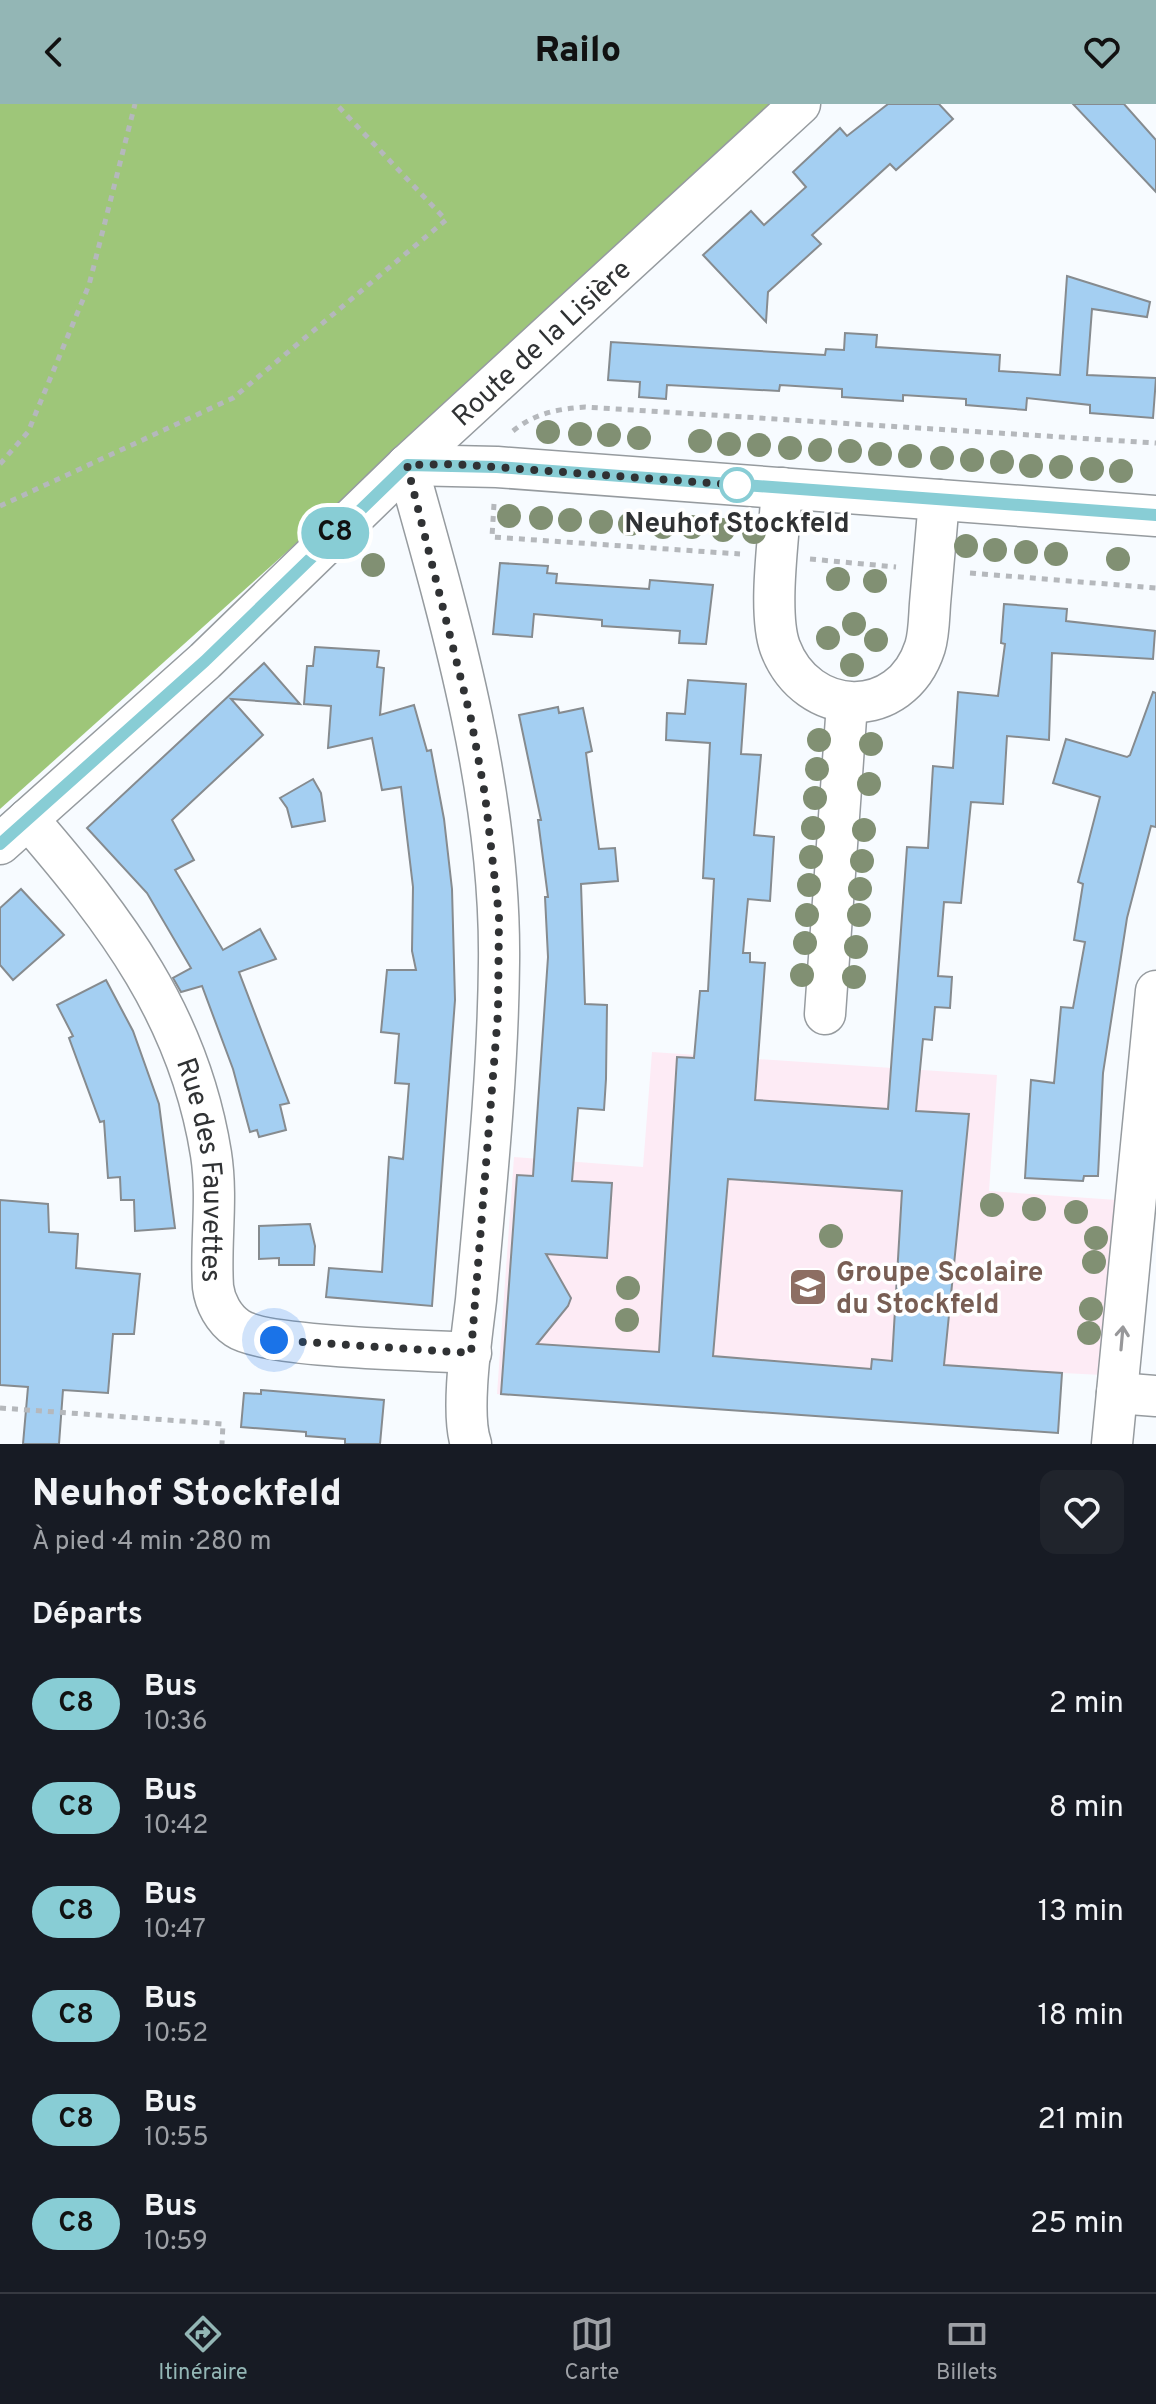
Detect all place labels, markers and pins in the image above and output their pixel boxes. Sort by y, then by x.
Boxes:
marker: Neuhof Stockfeld [720,468,754,502]
place label: Neuhof Stockfeld [624,507,850,543]
place label: Groupe Scolaire du Stockfeld [836,1256,1043,1324]
school or university icon: Groupe Scolaire du Stockfeld [787,1266,829,1308]

